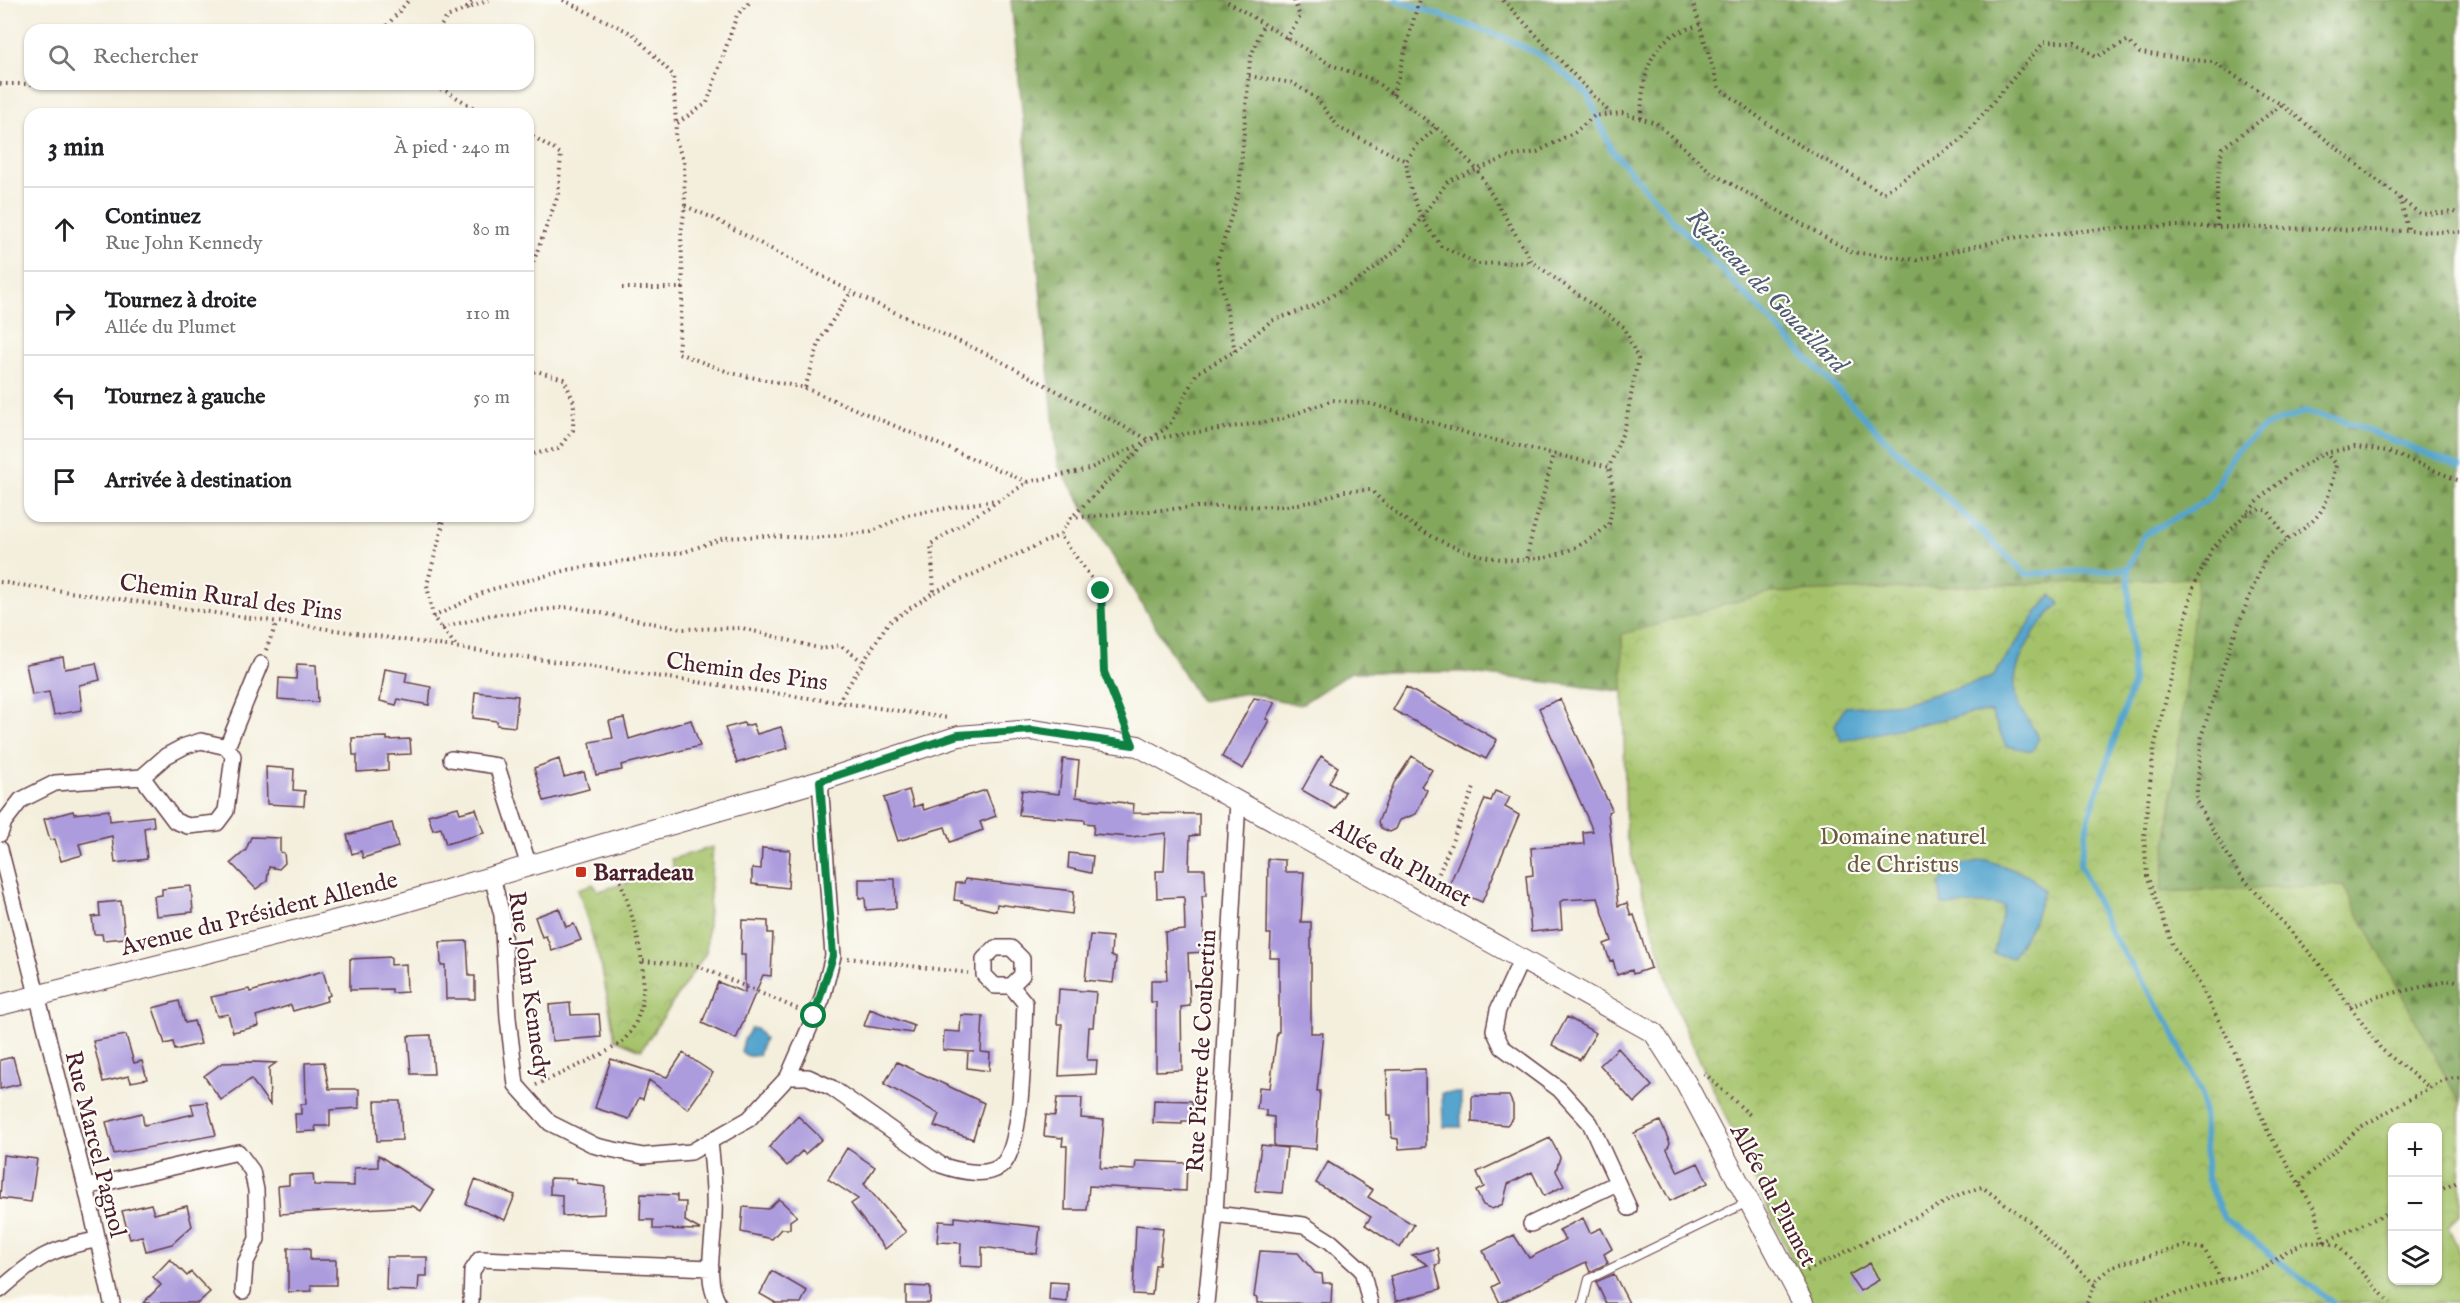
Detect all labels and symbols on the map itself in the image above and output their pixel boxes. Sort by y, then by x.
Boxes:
water label: Ruisseau de Gouaillard [1679,201,1856,382]
street label: Chemin Rural des Pins [117,568,344,629]
route end [1087,577,1113,603]
street label: Chemin des Pins [664,646,830,699]
street label: Allée du Plumet [1323,811,1477,915]
park label: Domaine naturel de Christus [1820,822,1987,881]
place label: Barradeau [593,858,694,889]
street label: Avenue du Président Allende [117,865,401,964]
marker: Barradeau [574,865,588,879]
street label: Rue John Kennedy [500,889,557,1081]
street label: Rue Pierre de Coubertin [1181,928,1224,1173]
route start [800,1002,826,1028]
street label: Rue Marcel Pagnol [56,1048,133,1241]
street label: Allée du Plumet [1722,1118,1823,1273]

